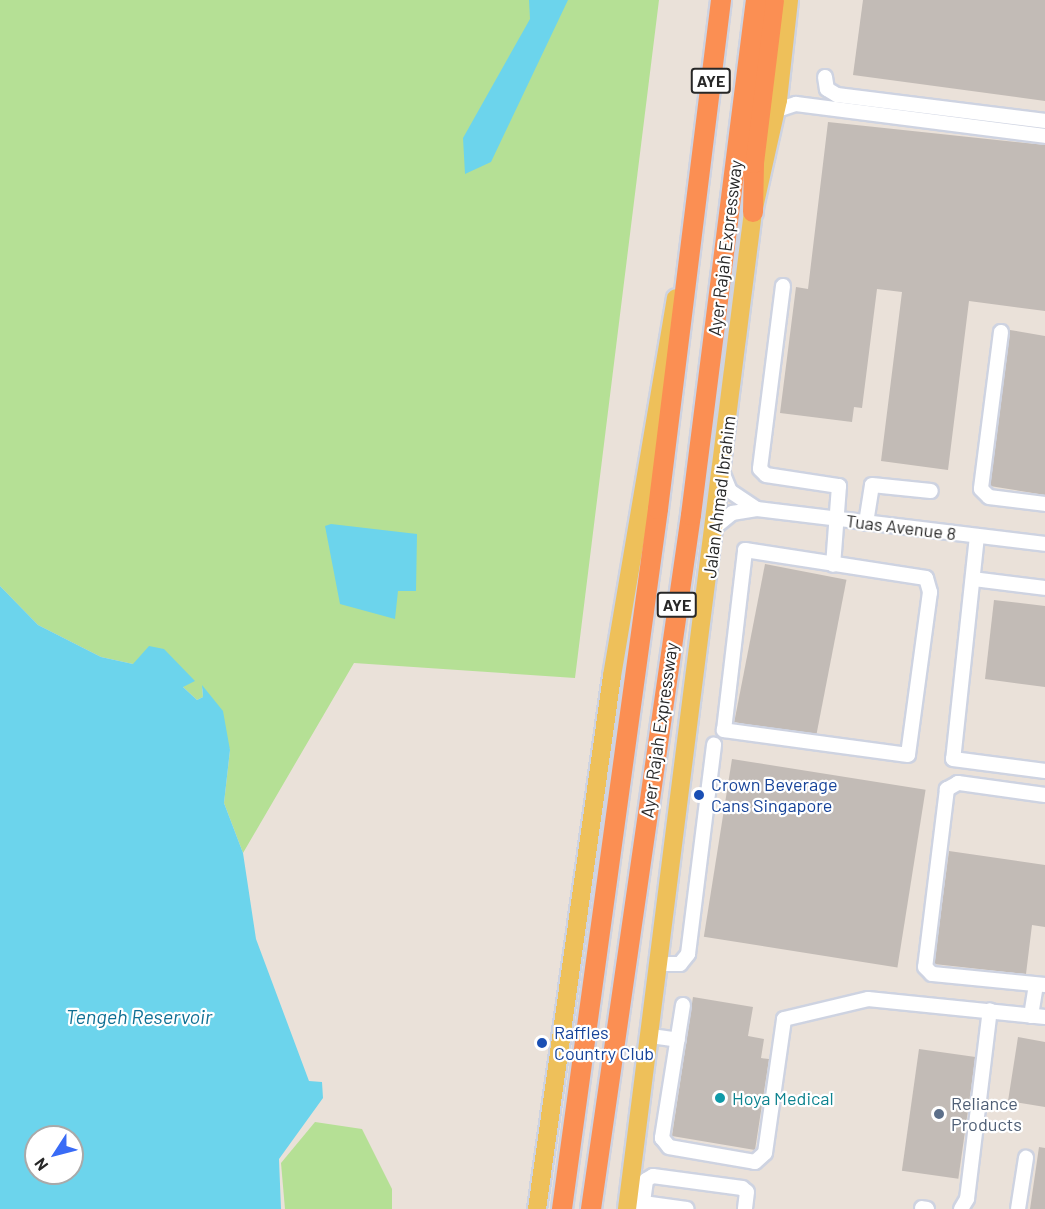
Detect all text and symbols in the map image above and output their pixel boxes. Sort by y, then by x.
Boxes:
road number: AYE [690,68,732,94]
street label: Ayer Rajah Expressway [703,159,747,337]
street label: Jalan Ahmad Ibrahim [698,414,740,580]
street label: Tuas Avenue 8 [845,510,957,544]
road number: AYE [656,592,698,618]
street label: Ayer Rajah Expressway [636,641,682,819]
place label: Crown Beverage Cans Singapore [711,774,838,816]
marker: Crown Beverage Cans Singapore [692,788,706,802]
water label: Tengeh Reservoir [66,1004,212,1028]
place label: Raffles Country Club [554,1022,654,1064]
marker: Raffles Country Club [535,1036,549,1050]
place label: Hoya Medical [732,1087,834,1109]
marker: Hoya Medical [713,1091,727,1105]
place label: Reliance Products [951,1093,1022,1136]
marker: Reliance Products [932,1107,946,1121]
north arrow [24,1125,84,1185]
text: N [30,1155,51,1175]

